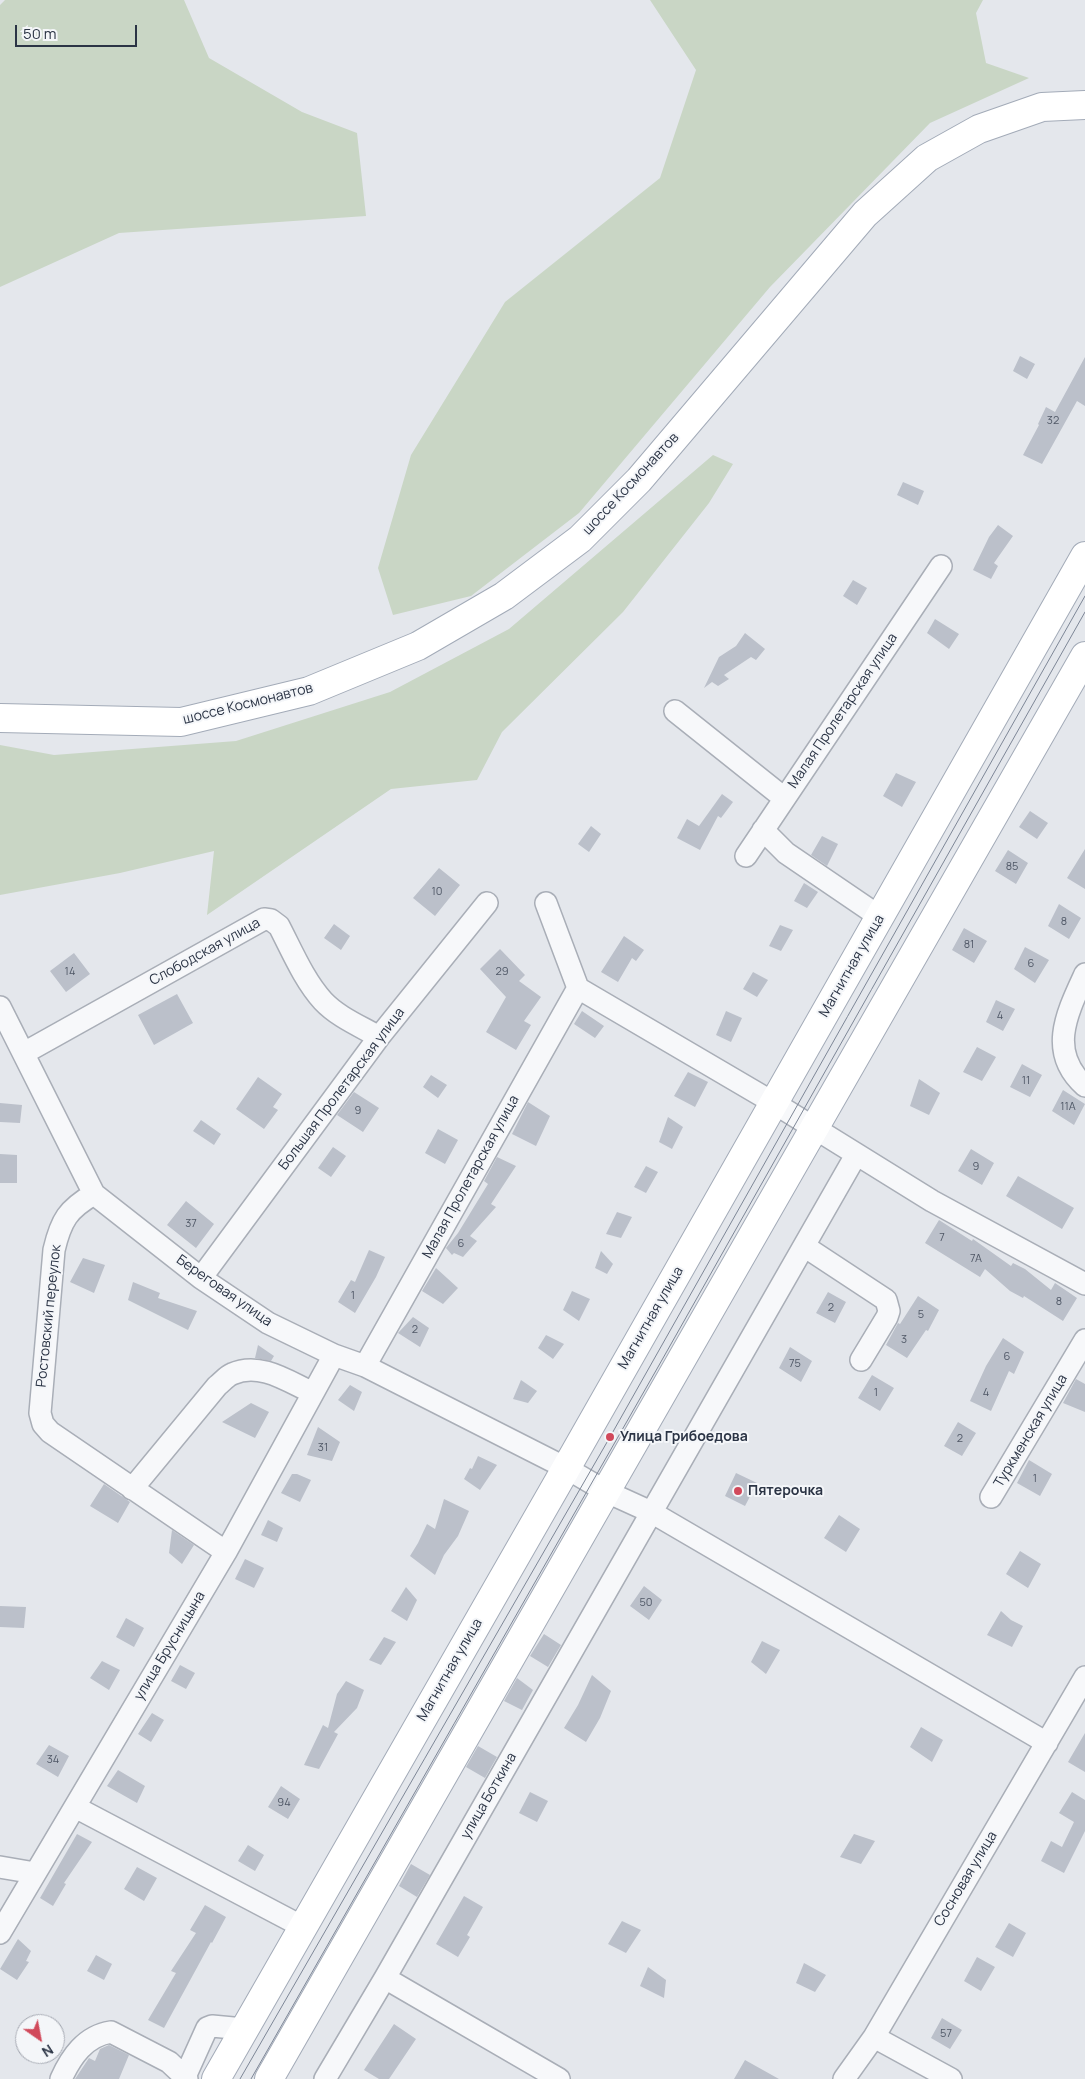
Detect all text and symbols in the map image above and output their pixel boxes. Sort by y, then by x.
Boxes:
scale bar [18,15,140,47]
text: 50 m [23,23,57,44]
house number: 32 [1047,414,1059,428]
street label: шоссе Космонавтов [579,430,683,538]
street label: Малая Пролетарская улица [785,630,901,792]
street label: шоссе Космонавтов [181,680,315,728]
house number: 85 [1006,860,1018,874]
house number: 10 [432,885,442,899]
street label: Магнитная улица [816,912,888,1020]
street label: Слободская улица [147,915,263,989]
house number: 8 [1061,915,1067,929]
house number: 81 [964,938,974,952]
house number: 6 [1028,957,1034,971]
house number: 14 [65,965,75,979]
house number: 29 [495,965,509,979]
street label: Большая Пролетарская улица [275,1005,409,1173]
house number: 4 [997,1009,1003,1023]
house number: 11 [1022,1074,1030,1088]
street label: Малая Пролетарская улица [419,1093,523,1261]
house number: 11А [1060,1100,1076,1114]
house number: 9 [355,1104,361,1118]
house number: 9 [973,1160,979,1174]
house number: 37 [185,1217,197,1231]
house number: 7 [939,1231,945,1245]
house number: 6 [458,1237,464,1251]
street label: Ростовский переулок [33,1244,65,1388]
street label: Береговая улица [173,1252,275,1330]
house number: 7А [970,1252,982,1266]
street label: Магнитная улица [615,1264,687,1372]
house number: 1 [351,1289,355,1303]
house number: 8 [1056,1295,1062,1309]
house number: 2 [828,1301,834,1315]
house number: 5 [918,1308,924,1322]
house number: 2 [412,1323,418,1337]
house number: 3 [901,1333,907,1347]
house number: 6 [1004,1350,1010,1364]
house number: 75 [789,1357,801,1371]
street label: Туркменская улица [991,1372,1071,1490]
house number: 1 [874,1386,878,1400]
house number: 4 [983,1386,989,1400]
place label: Улица Грибоедова [620,1429,748,1445]
marker: Улица Грибоедова [604,1431,616,1443]
house number: 2 [957,1432,963,1446]
house number: 31 [318,1441,328,1455]
house number: 1 [1033,1472,1037,1486]
place label: Пятерочка [748,1483,823,1499]
marker: Пятерочка [732,1485,744,1497]
street label: улица Брусницына [131,1589,209,1703]
house number: 50 [639,1596,653,1610]
street label: Магнитная улица [414,1616,486,1724]
street label: улица Боткина [457,1750,521,1842]
house number: 34 [47,1753,59,1767]
house number: 94 [277,1796,291,1810]
street label: Сосновая улица [931,1828,1001,1930]
north arrow [15,2014,65,2064]
house number: 57 [940,2027,952,2041]
text: N [39,2040,57,2062]

